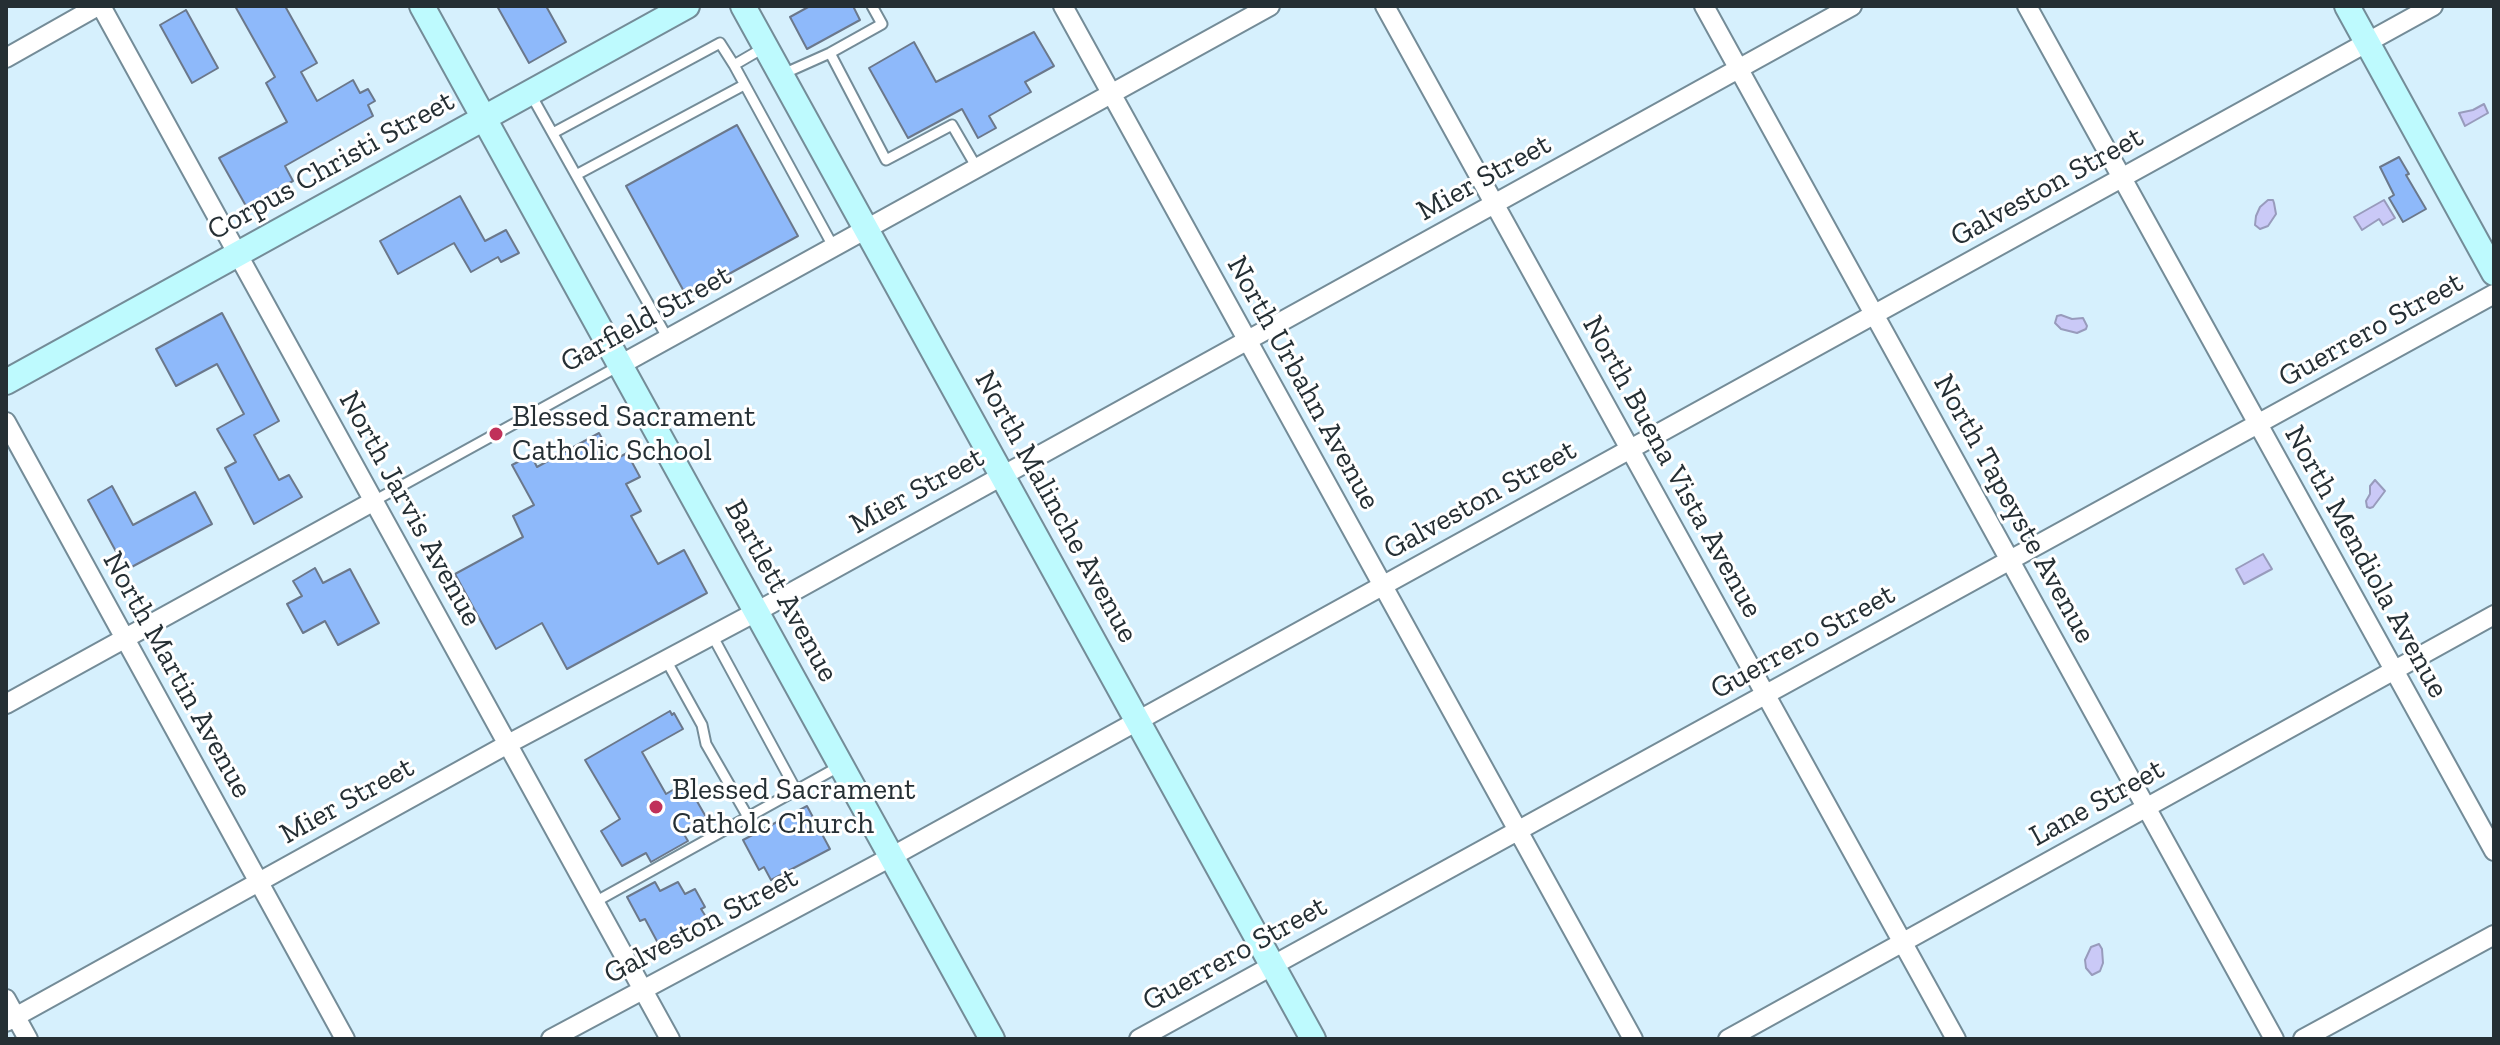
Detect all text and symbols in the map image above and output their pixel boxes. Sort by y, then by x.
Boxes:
street label: Corpus Christi Street [201,83,461,249]
street label: Galveston Street [1945,119,2149,255]
street label: Mier Street [1411,127,1557,229]
street label: North Urbahn Avenue [1218,250,1388,516]
street label: Garfield Street [554,257,738,381]
street label: Guerrero Street [2273,265,2469,395]
street label: North Buena Vista Avenue [1574,310,1770,624]
street label: North Malinche Avenue [966,365,1146,649]
street label: North Tapeyste Avenue [1925,368,2103,650]
street label: North Jarvis Avenue [331,385,489,633]
place label: Blessed Sacrament Catholic School [512,399,755,470]
street label: North Mendiola Avenue [2276,420,2456,704]
marker: Blessed Sacrament Catholic School [487,425,505,443]
street label: Galveston Street [1378,432,1582,568]
street label: Mier Street [844,440,990,542]
street label: Bartlett Avenue [716,494,846,688]
street label: North Martin Avenue [94,546,260,804]
street label: Guerrero Street [1705,577,1901,707]
street label: Mier Street [274,750,420,852]
street label: Lane Street [2024,751,2170,855]
place label: Blessed Sacrament Catholc Church [672,772,915,842]
marker: Blessed Sacrament Catholc Church [647,798,665,816]
street label: Galveston Street [598,860,804,992]
street label: Guerrero Street [1137,889,1333,1019]

